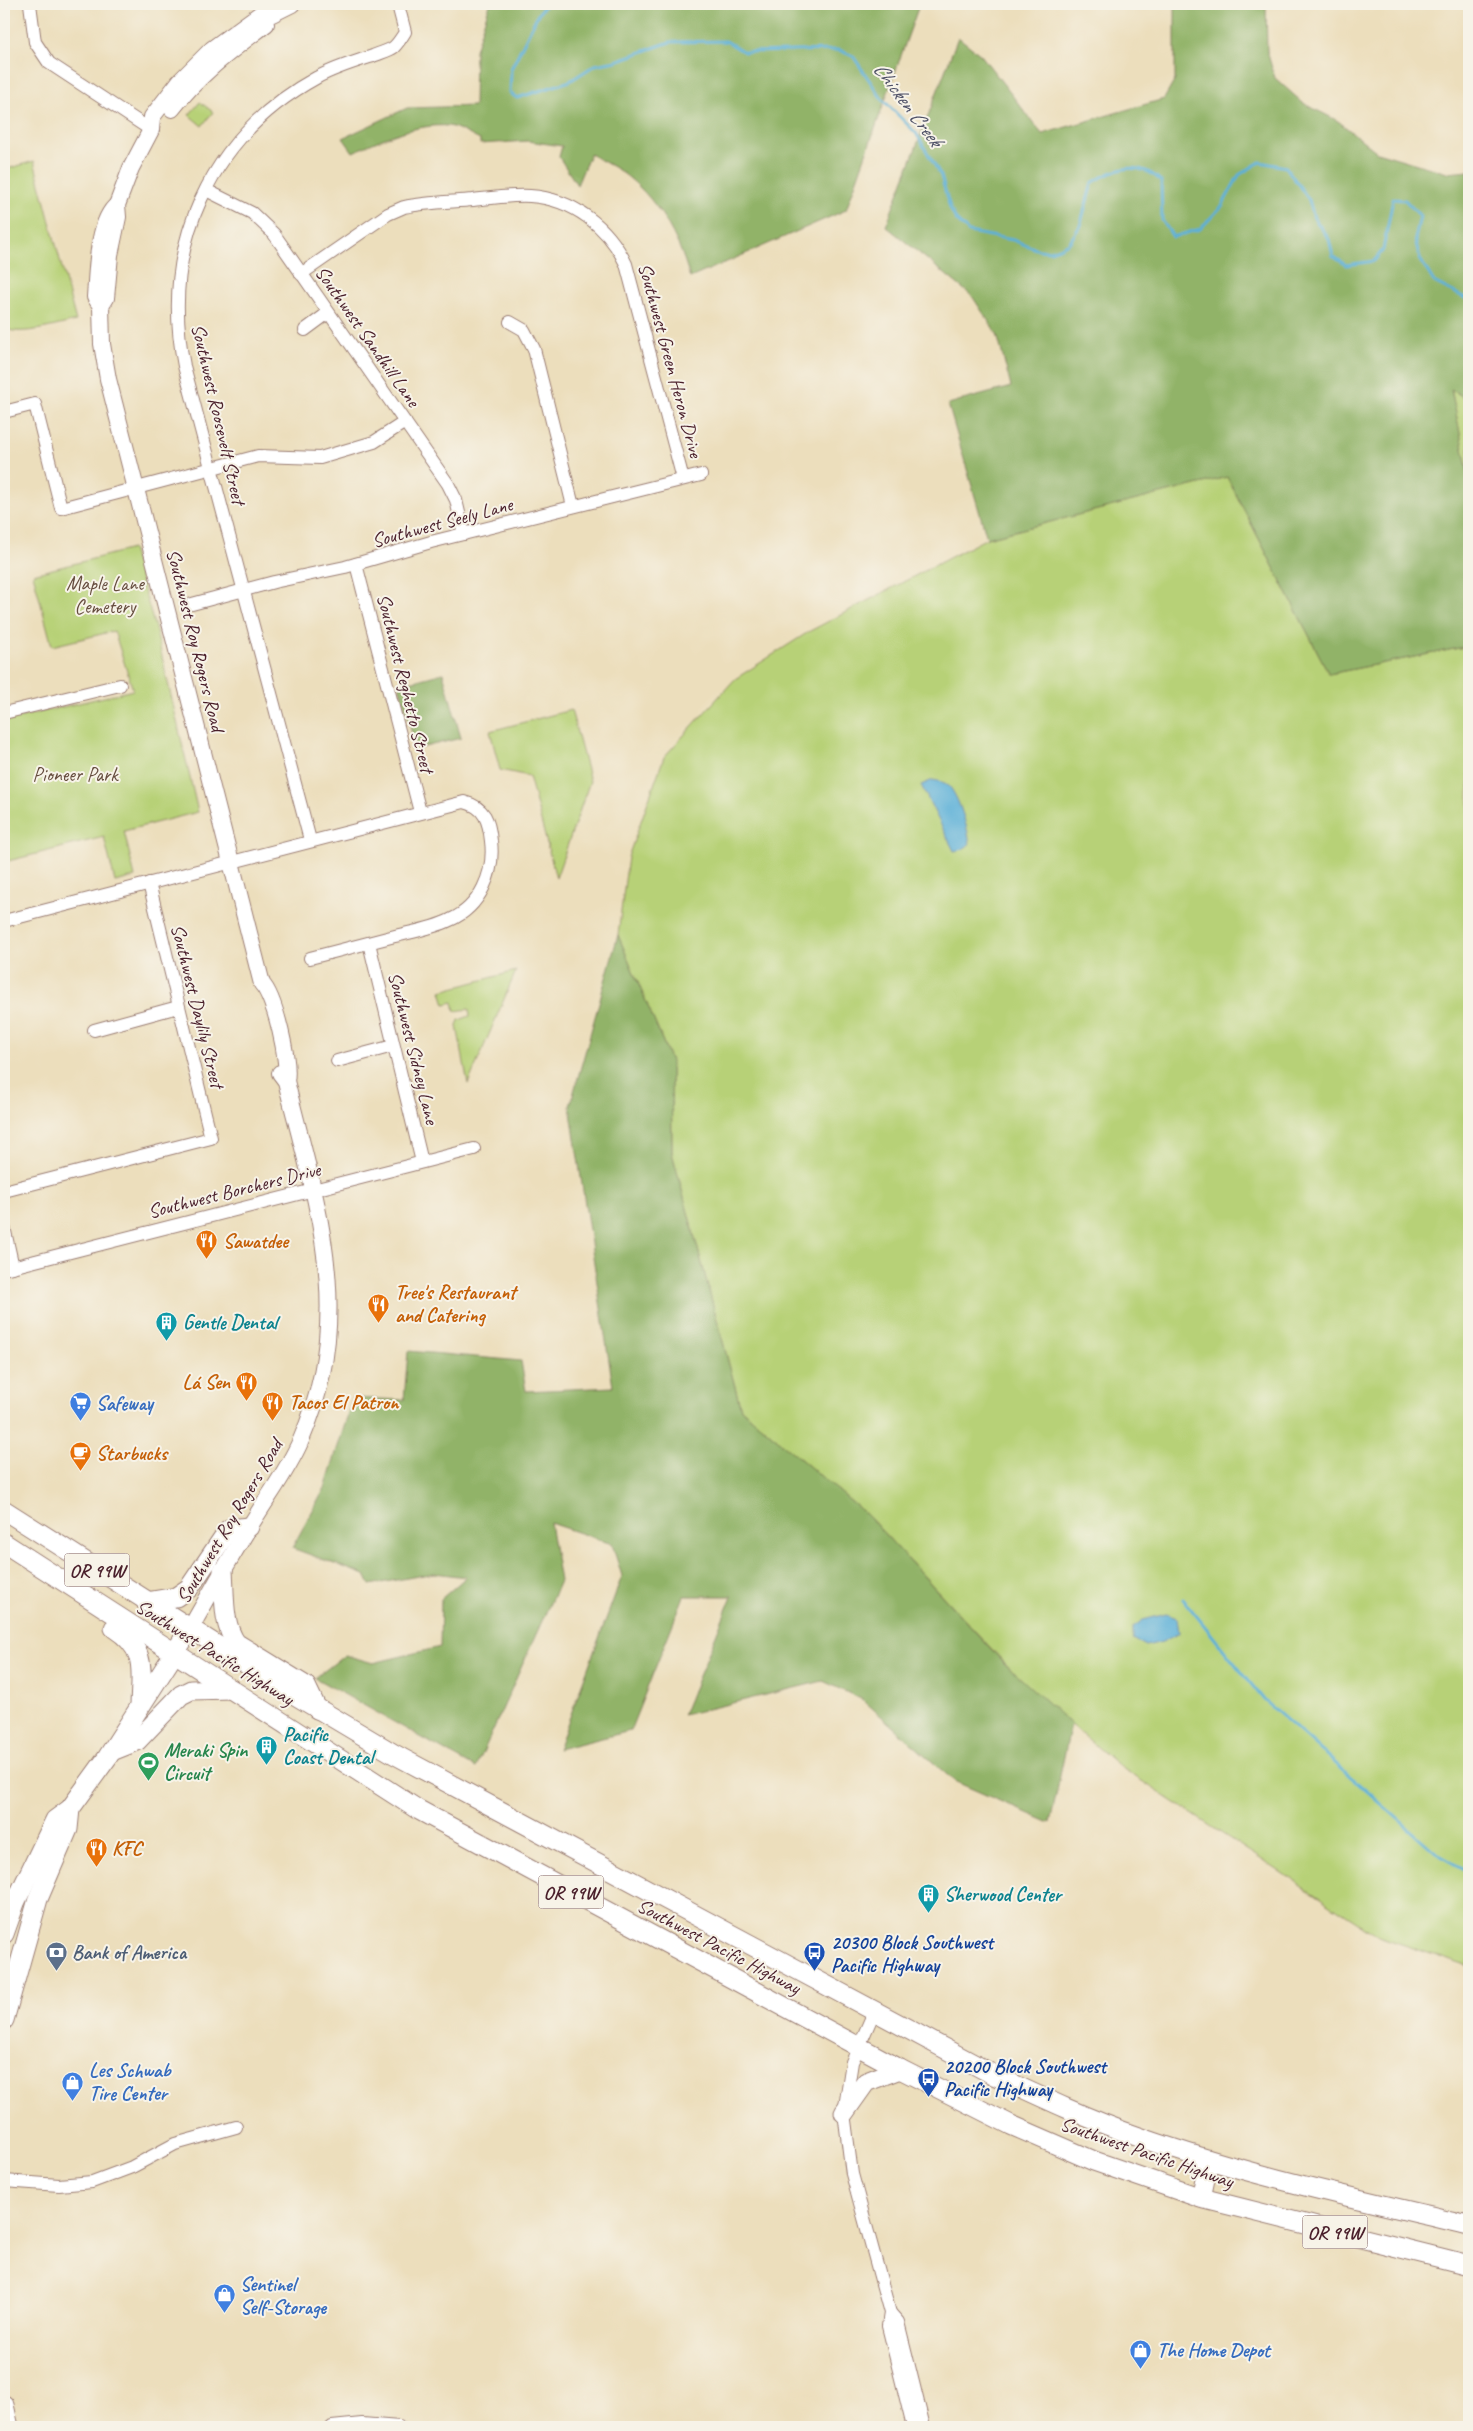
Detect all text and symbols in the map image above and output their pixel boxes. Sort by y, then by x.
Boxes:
water label: Chicken Creek [868,57,951,155]
street label: Southwest Green Heron Drive [633,260,709,461]
street label: Southwest Sandhill Lane [310,261,426,413]
street label: Southwest Roosevelt Street [186,322,252,510]
street label: Southwest Seely Lane [369,491,517,553]
street label: Southwest Roy Rogers Road [161,546,231,737]
park label: Maple Lane Cemetery [66,571,145,619]
street label: Southwest Reghetto Street [371,591,441,778]
park label: Pioneer Park [32,762,119,787]
street label: Southwest Daylily Street [165,922,231,1094]
street label: Southwest Sidney Lane [383,969,445,1128]
street label: Southwest Borchers Drive [145,1157,324,1224]
restaurant icon: Sawatdee [195,1229,219,1260]
place label: Sawatdee [223,1229,290,1254]
place label: Tree's Restaurant and Catering [395,1280,519,1328]
restaurant icon: Tree's Restaurant and Catering [367,1292,391,1323]
building icon: Gentle Dental [155,1310,179,1341]
place label: Gentle Dental [183,1310,281,1335]
place label: Lá Sen [183,1370,231,1395]
restaurant icon: Lá Sen [234,1370,258,1401]
restaurant icon: Tacos El Patron [261,1390,285,1421]
place label: Tacos El Patron [289,1390,400,1415]
supermarket icon: Safeway [68,1391,92,1422]
place label: Safeway [96,1391,155,1416]
street label: Southwest Roy Rogers Road [171,1432,290,1608]
cafe icon: Starbucks [68,1441,92,1472]
place label: Starbucks [96,1441,169,1466]
road number: OR 99W [64,1554,130,1586]
street label: Southwest Pacific Highway [131,1594,299,1712]
place label: Pacific Coast Dental [283,1722,377,1770]
building icon: Pacific Coast Dental [255,1734,279,1765]
place label: Meraki Spin Circuit [164,1738,248,1786]
sports icon: Meraki Spin Circuit [136,1750,160,1781]
restaurant icon: KFC [84,1836,108,1867]
place label: KFC [112,1836,145,1861]
road number: OR 99W [538,1875,604,1908]
building icon: Sherwood Center [916,1882,940,1913]
place label: Sherwood Center [944,1882,1064,1907]
street label: Southwest Pacific Highway [633,1893,806,2001]
place label: 20300 Block Southwest Pacific Highway [831,1930,995,1978]
bank icon: Bank of America [44,1940,68,1971]
place label: Bank of America [72,1940,188,1965]
bus stop icon: 20300 Block Southwest Pacific Highway [803,1941,827,1972]
place label: 20200 Block Southwest Pacific Highway [944,2054,1108,2102]
place label: Les Schwab Tire Center [89,2058,172,2106]
bus stop icon: 20200 Block Southwest Pacific Highway [916,2066,940,2097]
shop icon: Les Schwab Tire Center [61,2070,85,2101]
street label: Southwest Pacific Highway [1057,2111,1238,2194]
road number: OR 99W [1302,2216,1368,2248]
place label: Sentinel Self-Storage [240,2272,327,2320]
shop icon: Sentinel Self-Storage [212,2283,236,2314]
shop icon: The Home Depot [1129,2338,1153,2369]
place label: The Home Depot [1157,2338,1272,2363]

